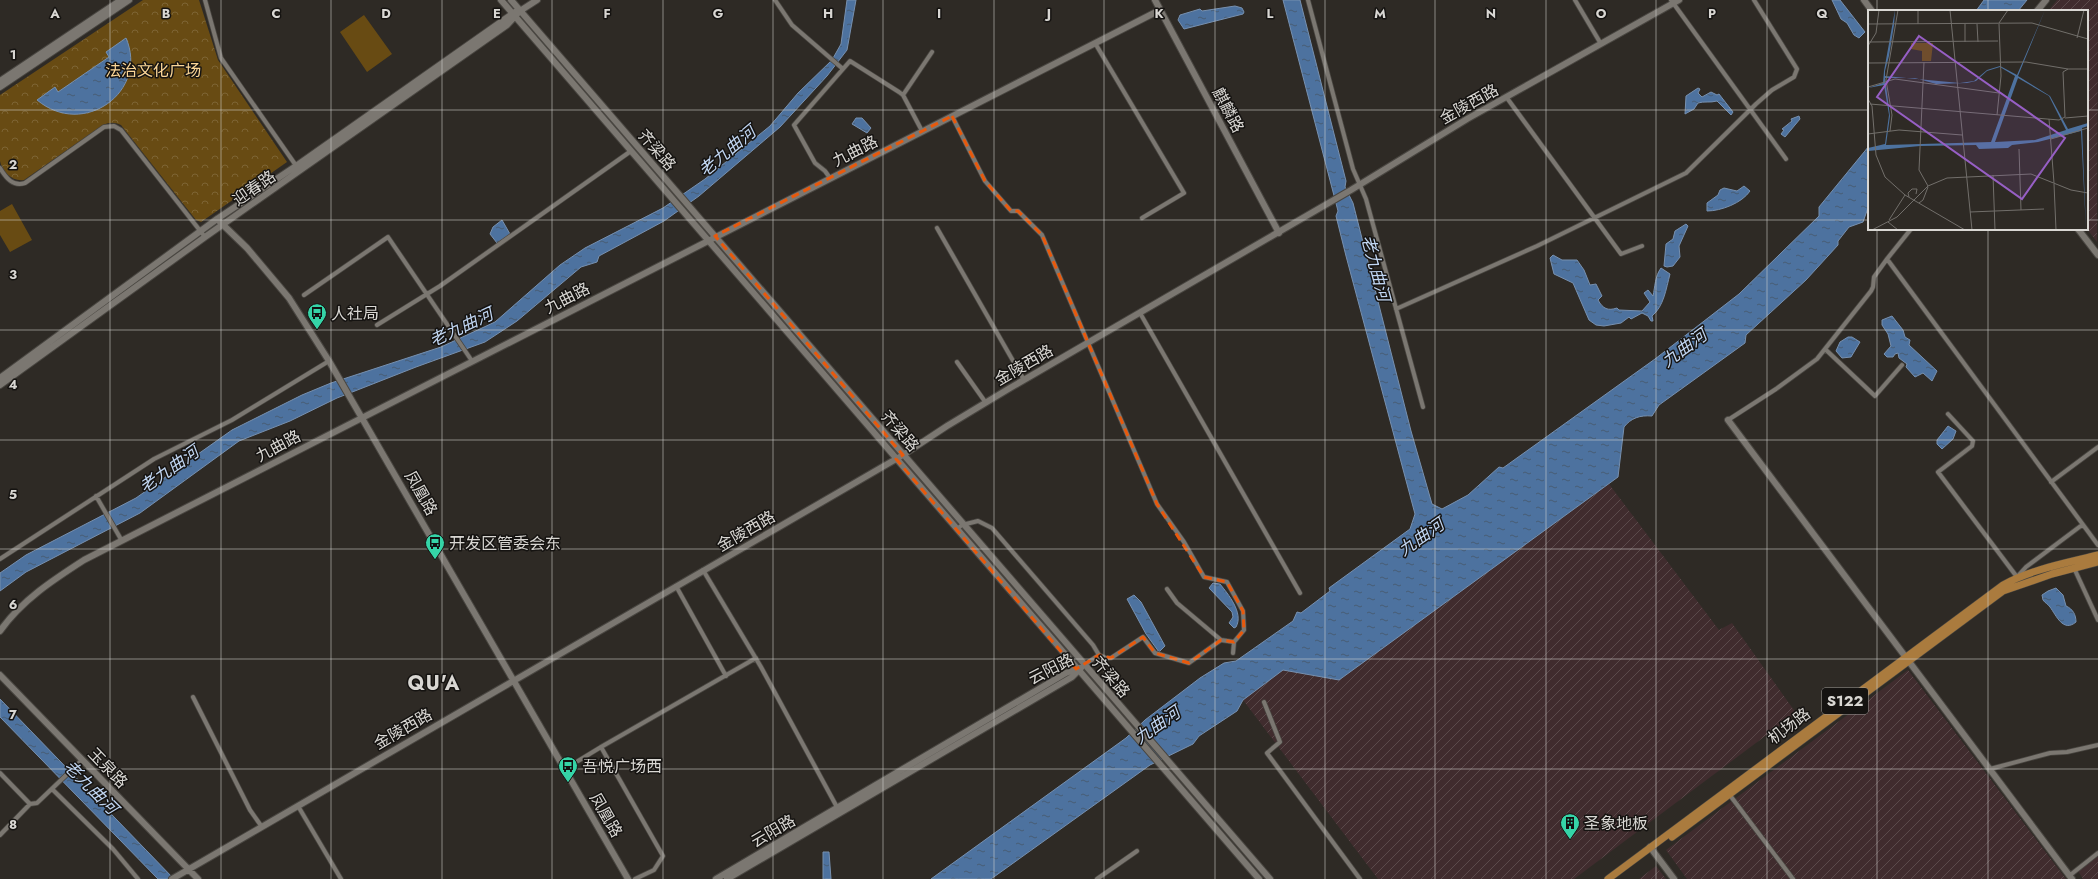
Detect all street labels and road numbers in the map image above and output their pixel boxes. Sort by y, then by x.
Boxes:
street label: 金陵西路 [1435,78,1503,130]
street label: 麒麟路 [1207,83,1249,137]
street label: 齐梁路 [633,124,681,176]
street label: 九曲路 [828,130,882,172]
street label: 迎春路 [228,165,280,211]
street label: 九曲路 [540,277,594,319]
street label: 金陵西路 [991,339,1057,391]
street label: 齐梁路 [876,405,924,457]
street label: 九曲路 [251,425,305,467]
street label: 凤凰路 [399,466,443,520]
street label: 金陵西路 [713,505,779,557]
street label: 云阳路 [1024,648,1078,690]
street label: 齐梁路 [1087,651,1135,703]
road number: S122 [1822,688,1868,714]
street label: 机场路 [1763,702,1815,750]
street label: 金陵西路 [370,703,436,755]
street label: 玉泉路 [83,743,133,793]
street label: 凤凰路 [584,788,628,842]
street label: 云阳路 [746,809,800,853]

